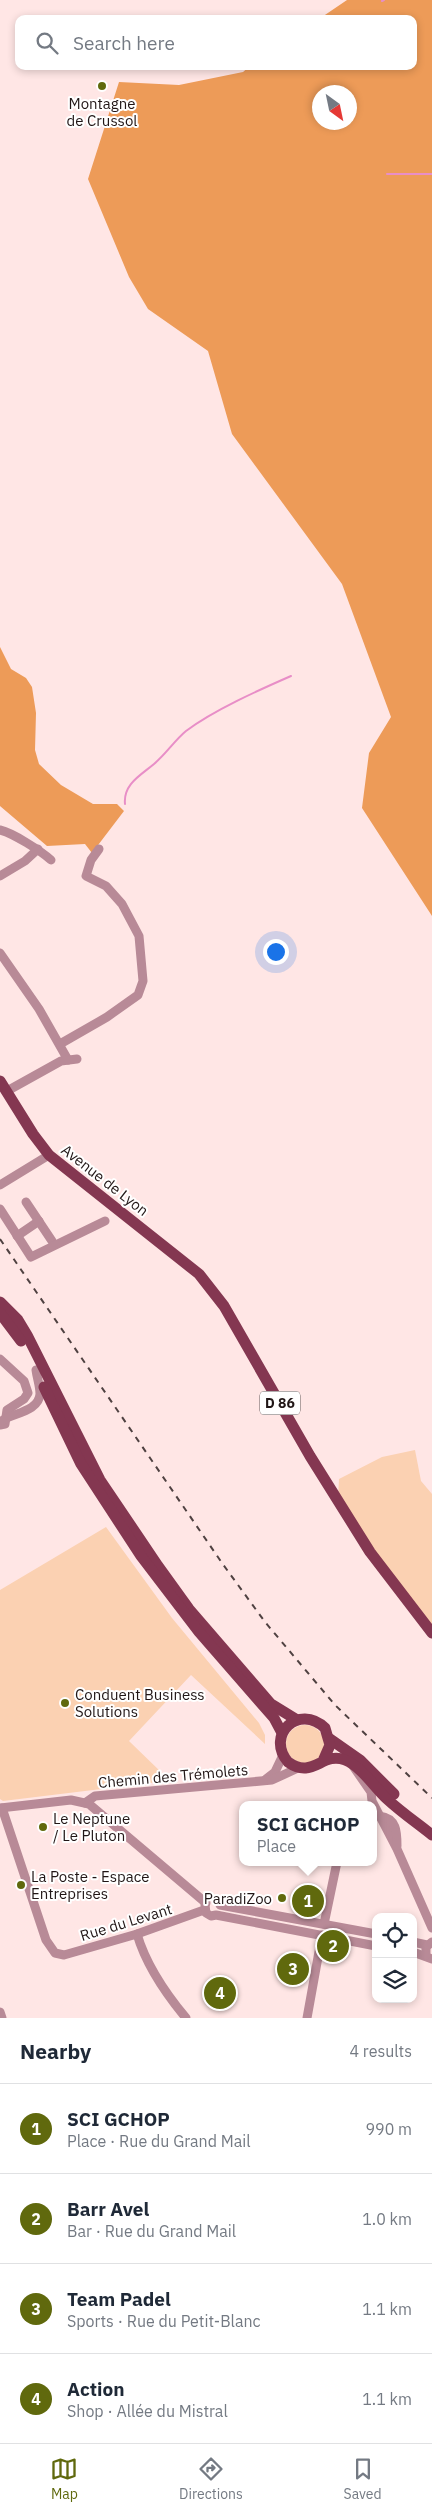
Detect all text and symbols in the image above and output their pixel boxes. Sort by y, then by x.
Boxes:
search box [15,15,417,70]
icon: search [33,29,61,57]
text: Search here [73,31,175,55]
marker: Montagne de Crussol [96,80,108,92]
north arrow [312,85,357,130]
place label: Montagne de Crussol [67,94,137,130]
your location [263,939,289,965]
street label: Avenue de Lyon [58,1140,152,1220]
road number: D 86 [260,1392,300,1415]
place label: Conduent Business Solutions [75,1685,205,1721]
marker: Conduent Business Solutions [59,1697,71,1709]
street label: Chemin des Trémolets [97,1760,249,1792]
popup [239,1801,377,1866]
place label: Le Neptune / Le Pluton [53,1809,130,1845]
text: SCI GCHOP [257,1812,359,1836]
marker: Le Neptune / Le Pluton [37,1821,49,1833]
text: Place [257,1836,296,1856]
place label: La Poste - Espace Entreprises [31,1867,149,1903]
marker: La Poste - Espace Entreprises [15,1879,27,1891]
pin: 1 [292,1882,324,1920]
place label: ParadiZoo [204,1889,272,1908]
marker: ParadiZoo [276,1892,288,1904]
street label: Rue du Levant [78,1899,174,1945]
map controls [372,1913,417,2003]
button: locate [372,1913,417,1958]
pin: 2 [317,1927,349,1965]
pin: 3 [277,1950,309,1988]
button: layers [372,1958,417,2003]
pin: 4 [204,1974,236,2012]
text: Nearby [20,2037,91,2065]
text: 4 results [349,2041,412,2061]
text: SCI GCHOP [67,2107,170,2131]
text: 1 [31,2119,41,2139]
text: 990 m [365,2119,412,2139]
text: Place · Rue du Grand Mail [67,2131,251,2151]
text: Barr Avel [67,2197,149,2221]
text: 2 [31,2209,41,2229]
text: 1.0 km [362,2209,412,2229]
text: Bar · Rue du Grand Mail [67,2221,236,2241]
text: Team Padel [67,2287,171,2311]
text: 3 [31,2299,41,2319]
text: 1.1 km [362,2299,412,2319]
text: Sports · Rue du Petit-Blanc [67,2311,261,2331]
text: Action [67,2377,125,2401]
text: 4 [31,2389,41,2409]
text: 1.1 km [362,2389,412,2409]
text: Shop · Allée du Mistral [67,2401,228,2421]
tab: Map [50,2455,78,2503]
tab: Directions [179,2455,243,2503]
tab: Saved [344,2455,382,2503]

